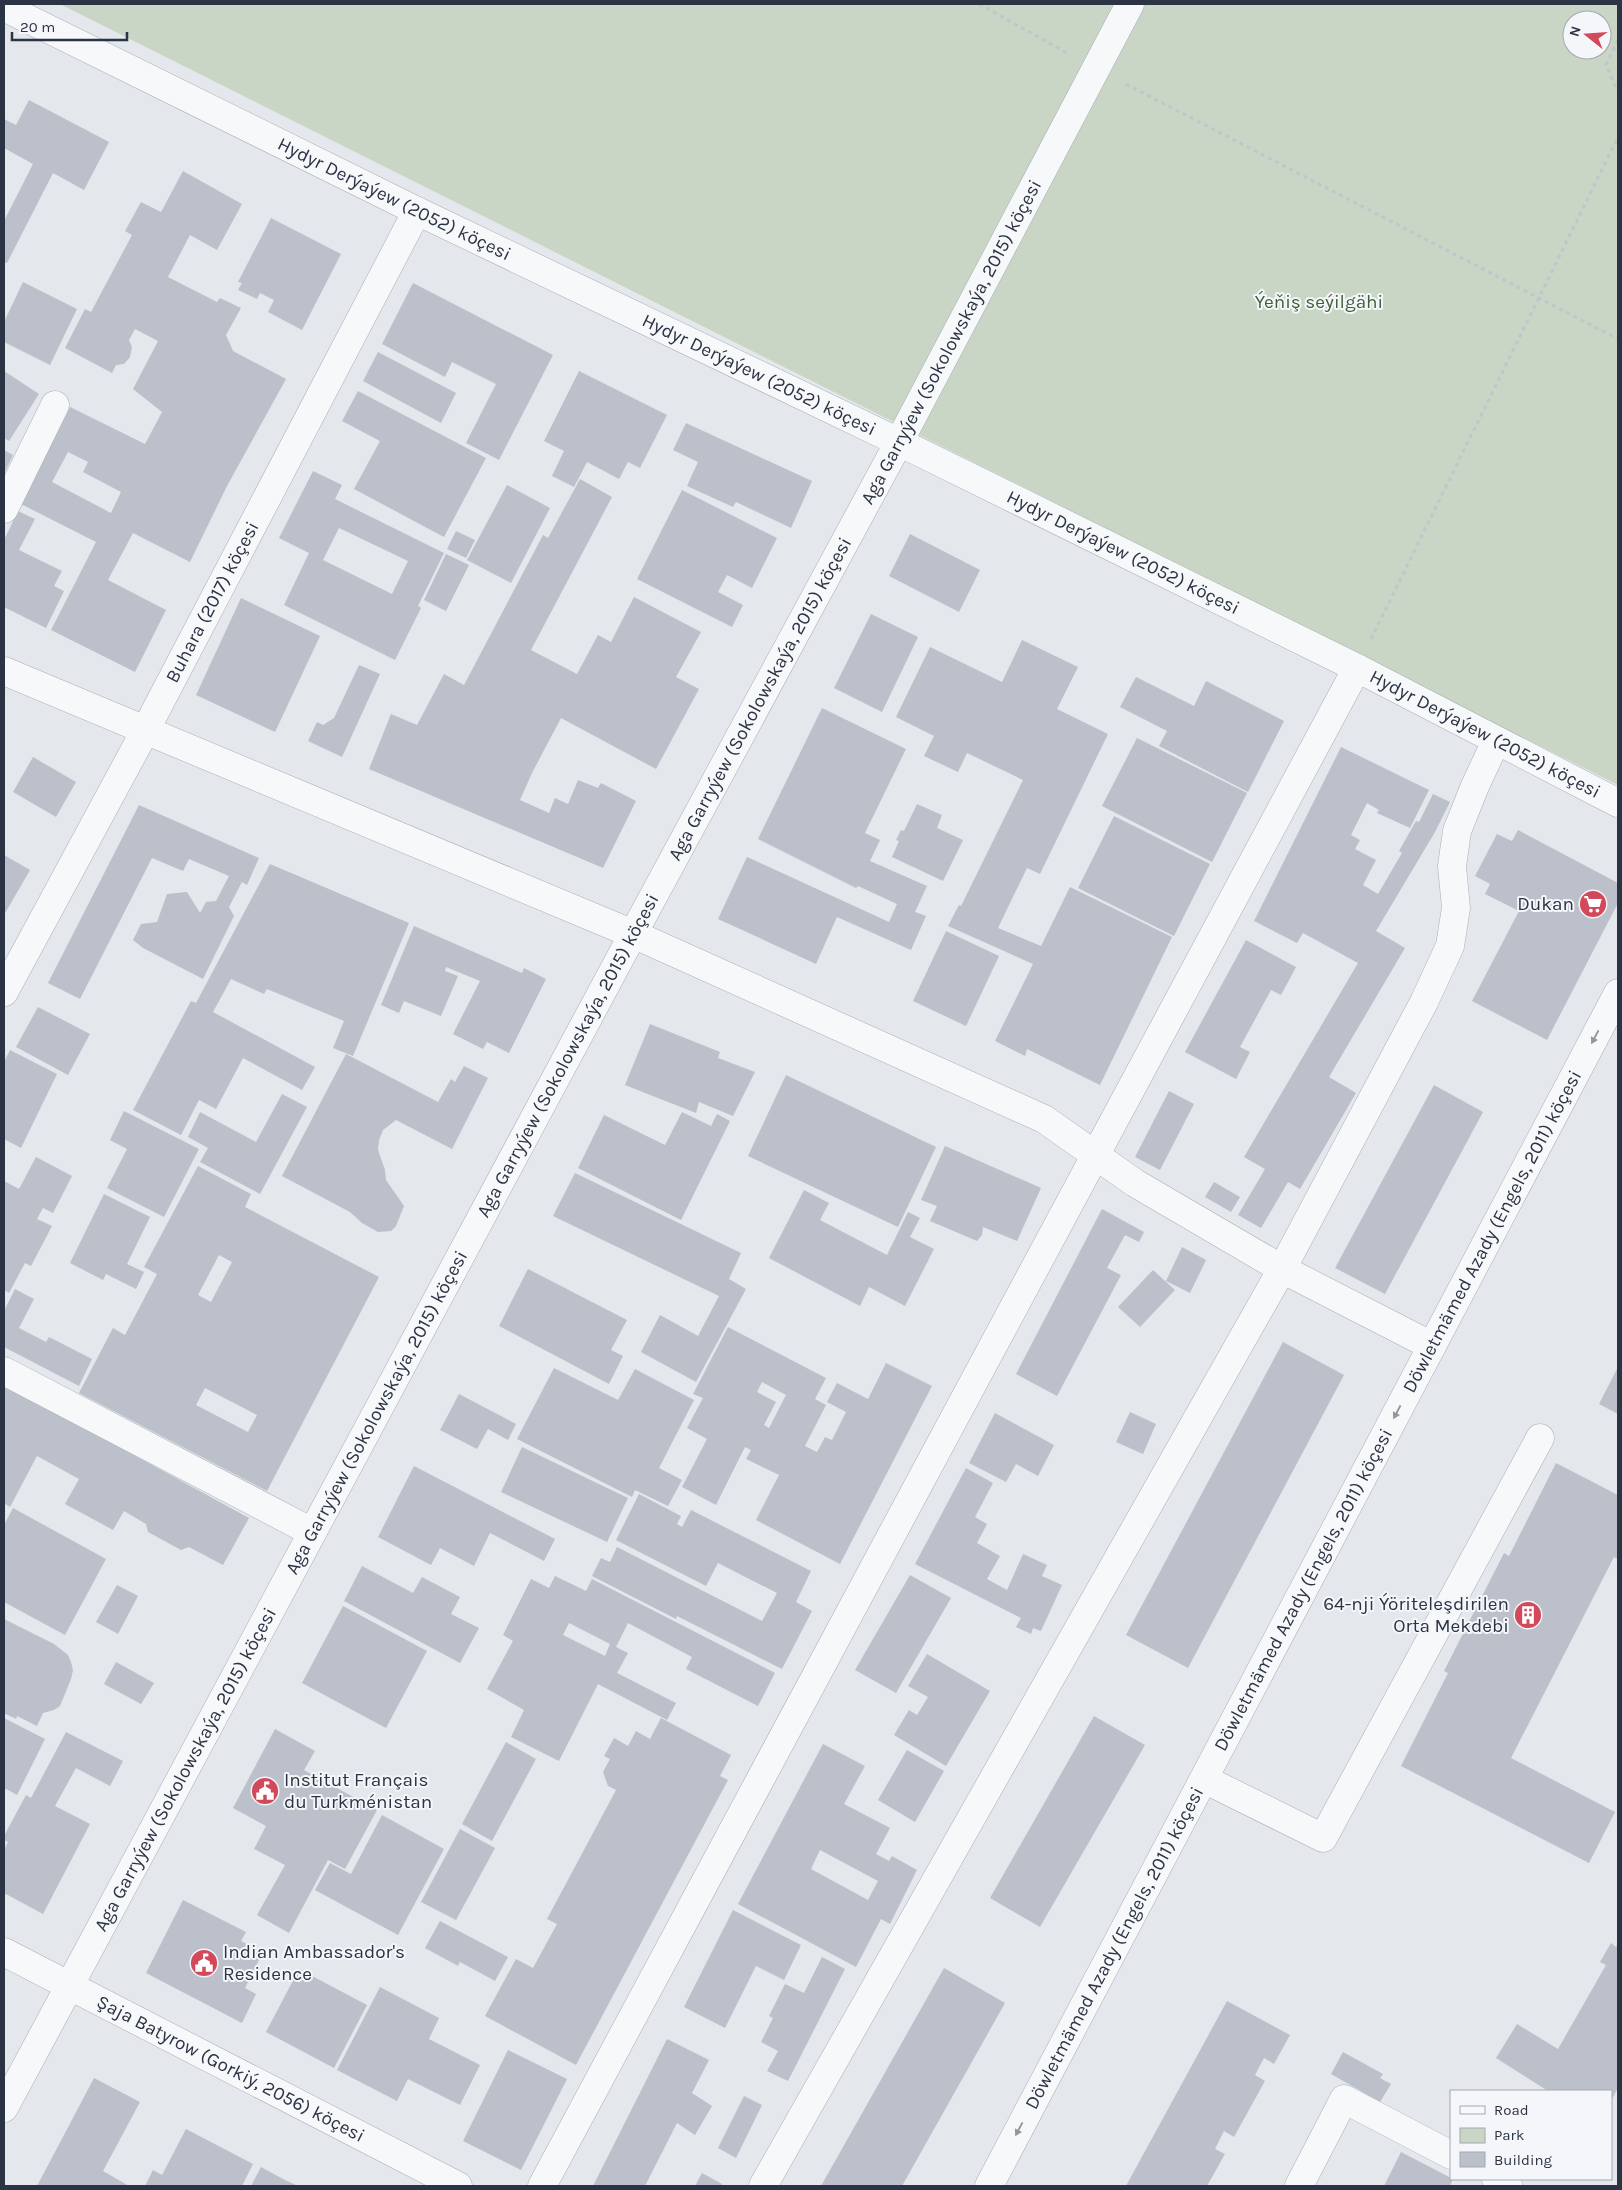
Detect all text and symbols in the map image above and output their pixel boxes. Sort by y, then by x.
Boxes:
scale bar [12,10,128,42]
north arrow [1562,10,1612,60]
text: 20 m [20,18,55,36]
text: N [1565,24,1585,39]
street label: Hydyr Derýaýew (2052) köçesi [274,133,514,265]
street label: Aga Garryýew (Sokolowskaýa, 2015) köçesi [856,176,1046,508]
park label: Ýeňiş seýilgähi [1255,290,1383,313]
street label: Hydyr Derýaýew (2052) köçesi [638,310,880,440]
street label: Hydyr Derýaýew (2052) köçesi [1003,486,1243,619]
street label: Buhara (2017) köçesi [161,518,264,687]
street label: Aga Garryýew (Sokolowskaýa, 2015) köçesi [664,534,856,864]
street label: Hydyr Derýaýew (2052) köçesi [1366,665,1604,803]
supermarket icon: Dukan [1578,889,1608,919]
street label: Aga Garryýew (Sokolowskaýa, 2015) köçesi [472,890,664,1221]
place label: Dukan [1517,893,1574,915]
one-way arrow [1591,1030,1600,1043]
street label: Döwletmämed Azady (Engels, 2011) köçesi [1398,1067,1586,1396]
street label: Aga Garryýew (Sokolowskaýa, 2015) köçesi [281,1247,472,1578]
one-way arrow [1393,1405,1401,1420]
street label: Döwletmämed Azady (Engels, 2011) köçesi [1209,1425,1397,1755]
place label: 64-nji Ýöriteleşdirilen Orta Mekdebi [1323,1592,1509,1637]
building icon: 64-nji Ýöriteleşdirilen Orta Mekdebi [1513,1600,1543,1630]
street label: Aga Garryýew (Sokolowskaýa, 2015) köçesi [90,1604,281,1935]
place label: Institut Français du Turkménistan [284,1769,432,1813]
public building icon: Institut Français du Turkménistan [250,1776,280,1806]
street label: Döwletmämed Azady (Engels, 2011) köçesi [1020,1783,1208,2113]
place label: Indian Ambassador's Residence [223,1941,405,1985]
public building icon: Indian Ambassador's Residence [189,1948,219,1978]
street label: Şaja Batyrow (Gorkiý, 2056) köçesi [93,1991,368,2147]
legend [1450,2090,1612,2180]
text: Road [1494,2101,1529,2119]
one-way arrow [1015,2122,1024,2136]
text: Park [1494,2126,1524,2144]
text: Building [1494,2151,1552,2169]

